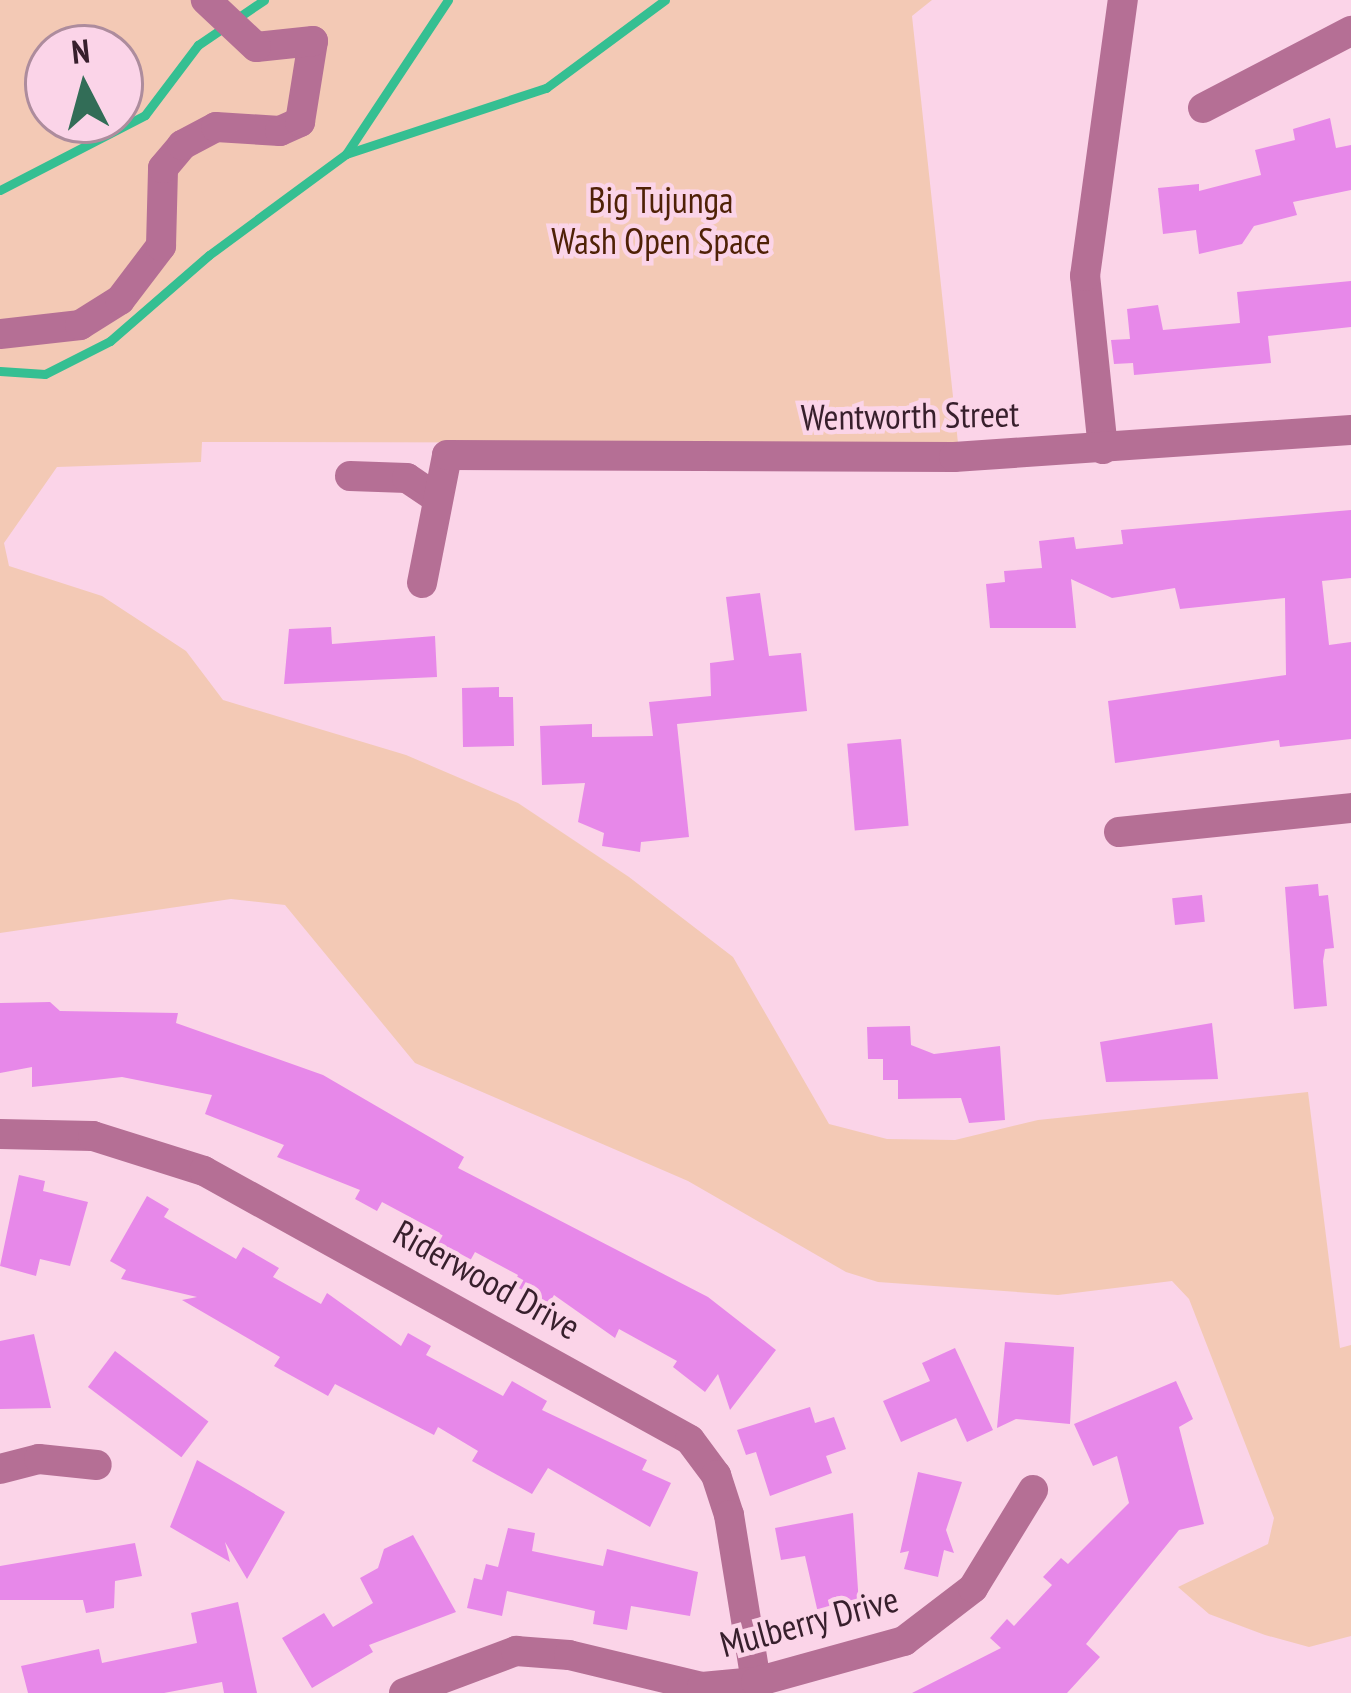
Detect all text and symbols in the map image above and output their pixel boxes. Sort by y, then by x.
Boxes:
north arrow [24,24,144,144]
text: N [69,28,92,73]
park label: Big Tujunga Wash Open Space [551,177,771,262]
street label: Wentworth Street [800,391,1020,439]
street label: Riderwood Drive [386,1210,588,1348]
street label: Mulberry Drive [715,1576,903,1666]

